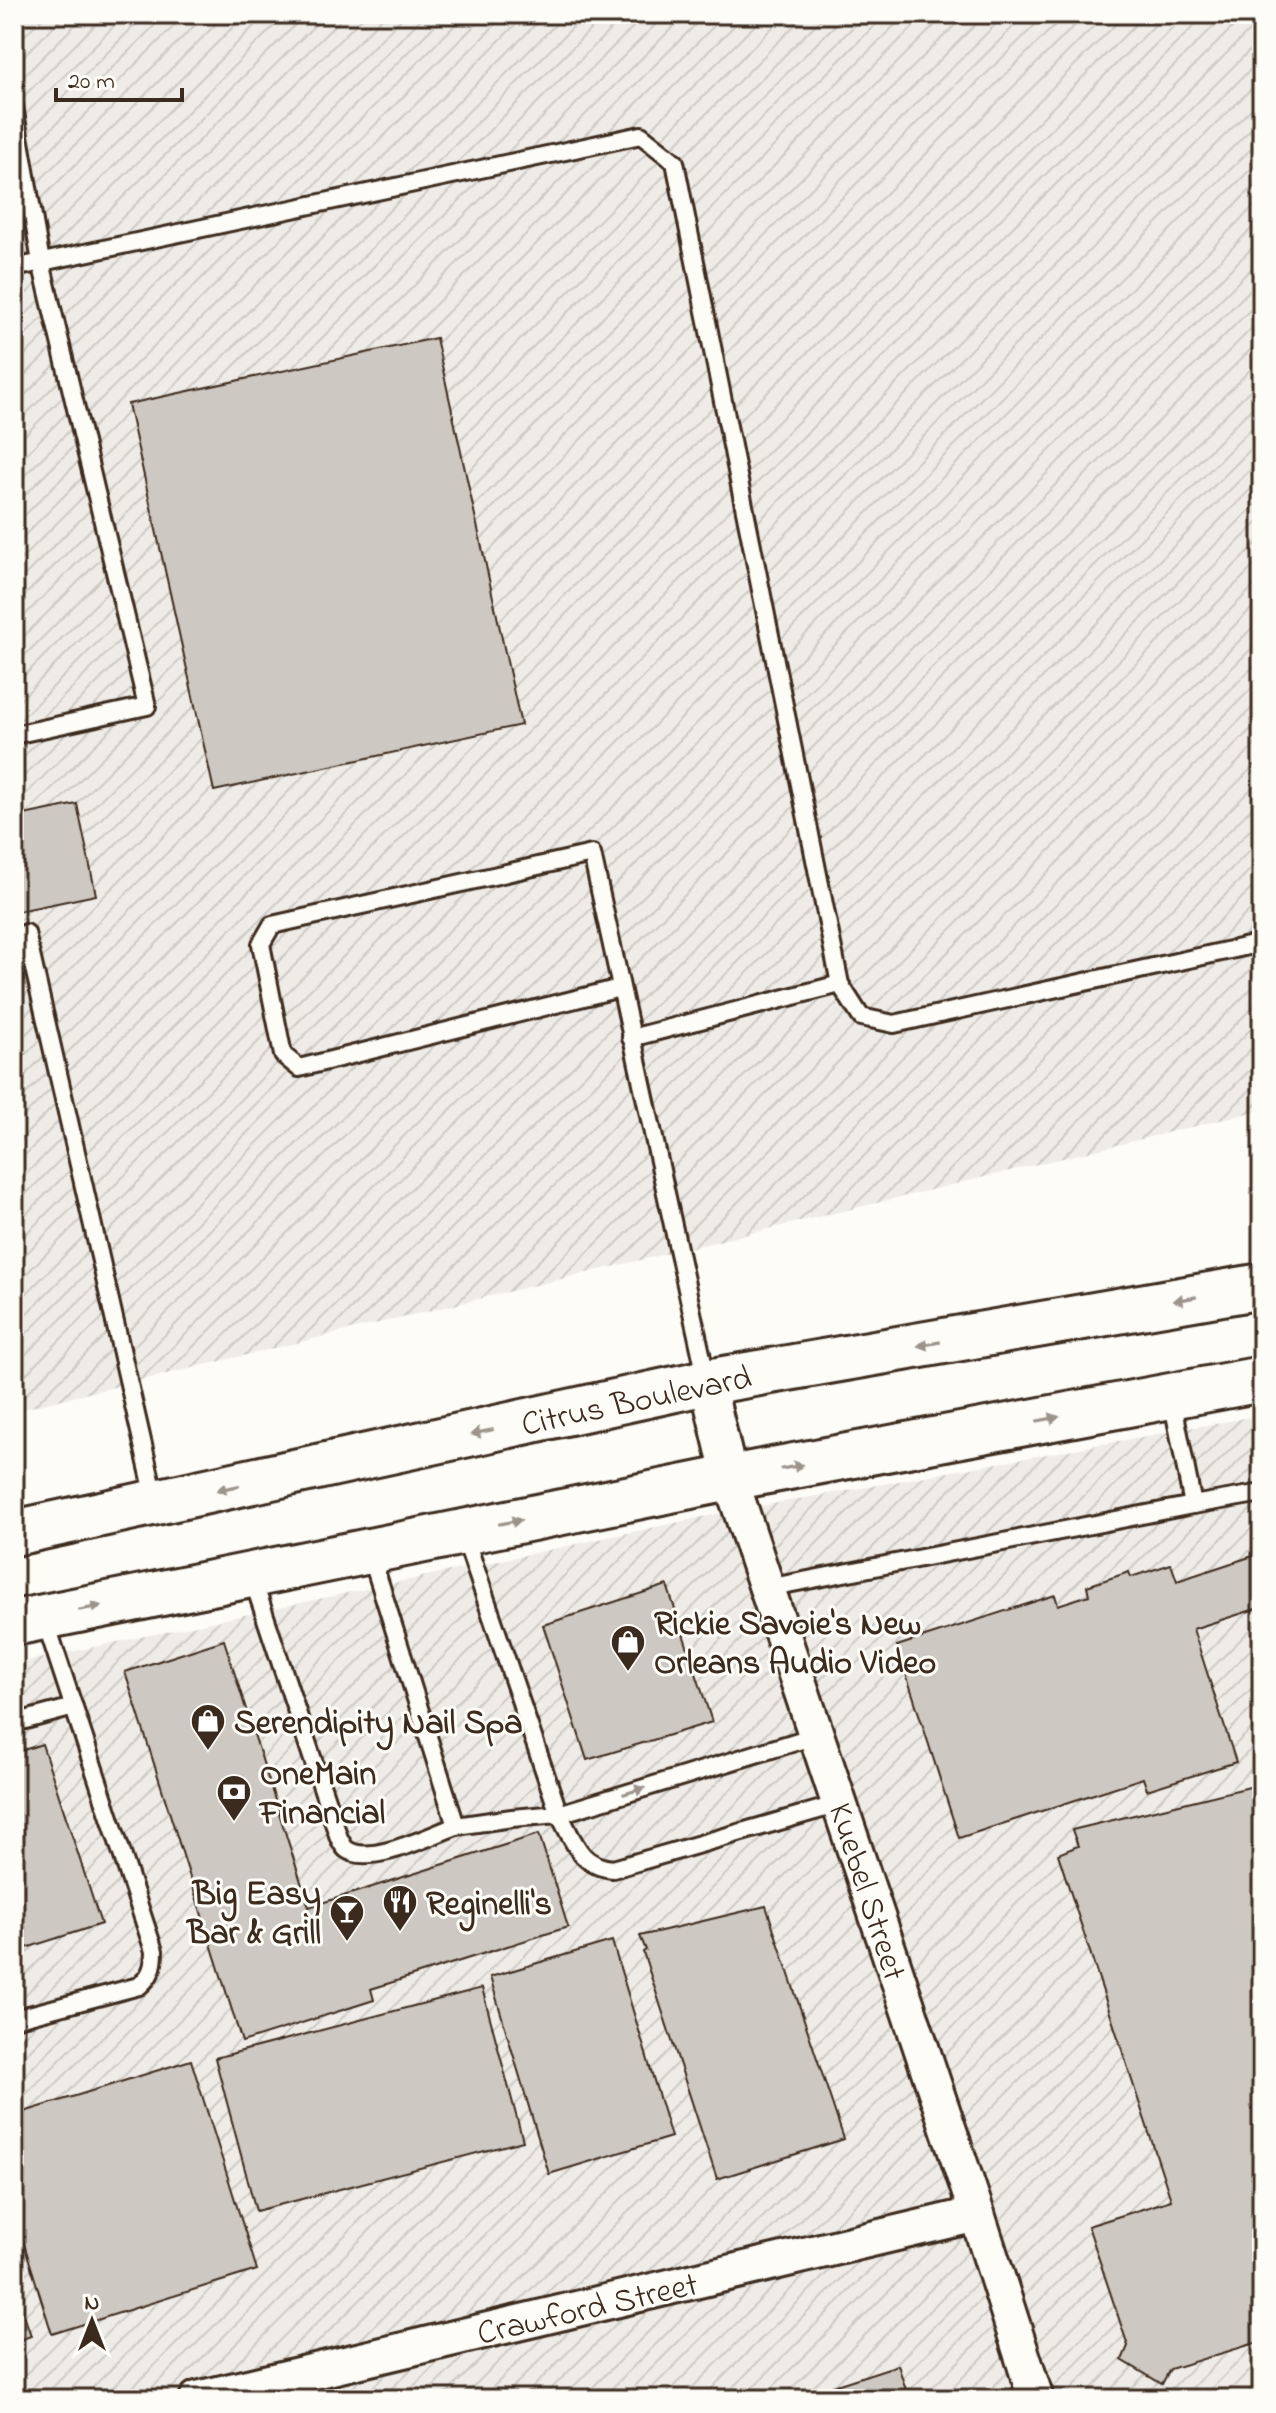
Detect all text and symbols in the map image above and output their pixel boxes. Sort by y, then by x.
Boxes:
scale bar [56,52,182,102]
text: 20 m [68,65,115,100]
one-way arrow [1172,1294,1197,1306]
one-way arrow [916,1338,941,1351]
street label: Citrus Boulevard [517,1354,756,1452]
one-way arrow [1036,1412,1061,1424]
one-way arrow [469,1426,494,1439]
one-way arrow [780,1460,805,1472]
one-way arrow [215,1482,240,1495]
one-way arrow [498,1516,523,1528]
one-way arrow [78,1601,103,1614]
place label: Rickie Savoie's New Orleans Audio Video [654,1601,936,1690]
shop icon: Rickie Savoie's New Orleans Audio Video [609,1623,647,1673]
place label: Serendipity Nail Spa [234,1700,523,1751]
shop icon: Serendipity Nail Spa [189,1702,227,1752]
place label: OneMain Financial [258,1751,385,1840]
bank icon: OneMain Financial [215,1773,253,1823]
one-way arrow [622,1784,646,1797]
street label: Kuebel Street [813,1797,917,1988]
place label: Big Easy Bar & Grill [185,1871,321,1960]
place label: Reginelli's [426,1881,552,1932]
restaurant icon: Reginelli's [381,1883,419,1933]
bar icon: Big Easy Bar & Grill [328,1893,366,1943]
street label: Crawford Street [473,2261,703,2361]
north arrow [52,2281,132,2361]
text: N [85,2288,99,2320]

